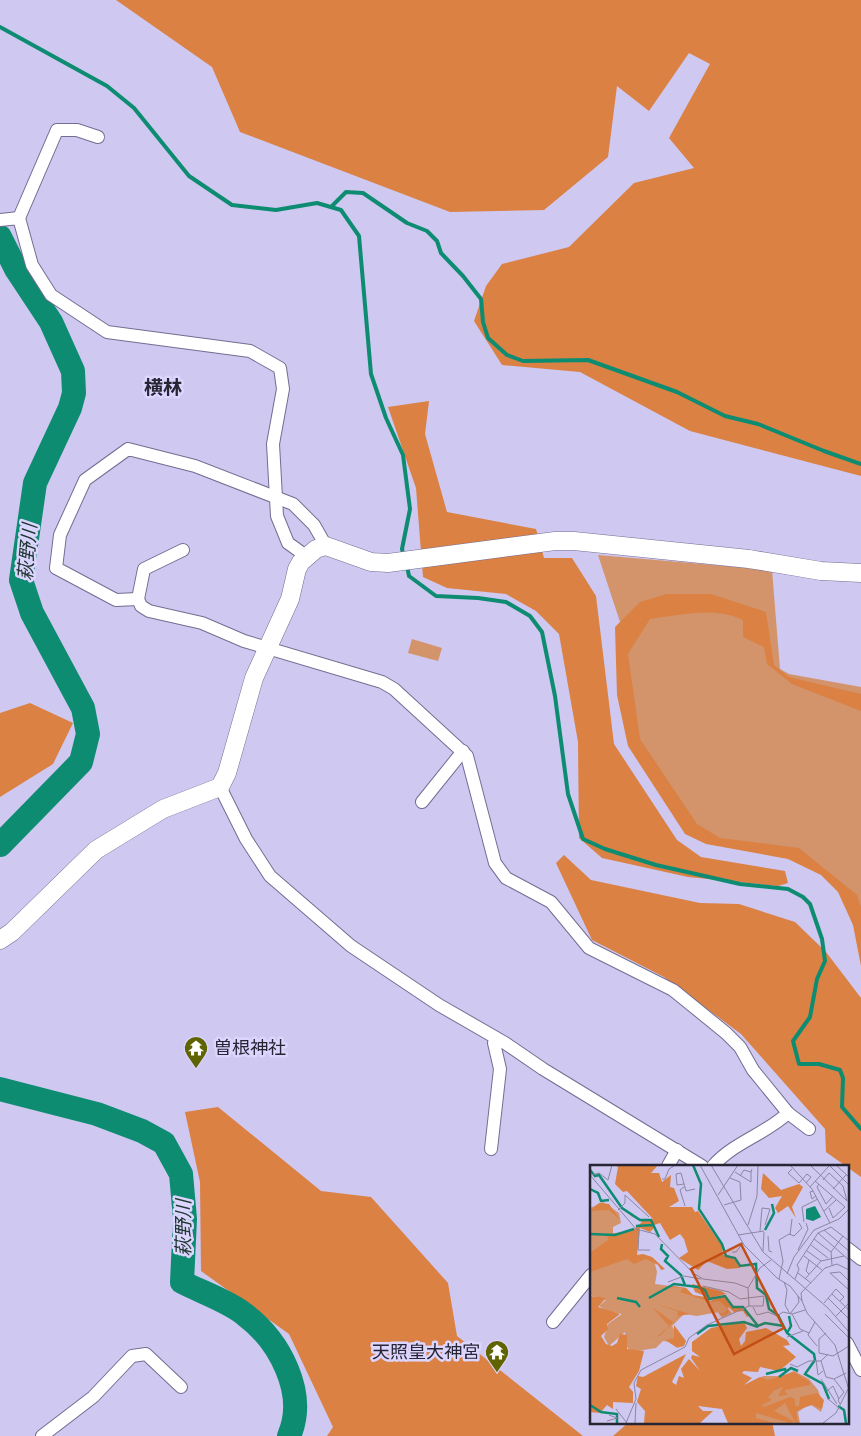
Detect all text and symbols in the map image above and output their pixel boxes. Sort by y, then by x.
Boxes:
district label: 横林 [144,375,182,398]
water label: 萩野川 [13,521,41,581]
temple icon: 曽根神社 [183,1035,209,1069]
place label: 曽根神社 [214,1036,286,1058]
inset map [590,1165,848,1424]
water label: 萩野川 [171,1198,194,1257]
temple icon: 天照皇大神宮 [484,1339,510,1373]
place label: 天照皇大神宮 [372,1340,480,1362]

